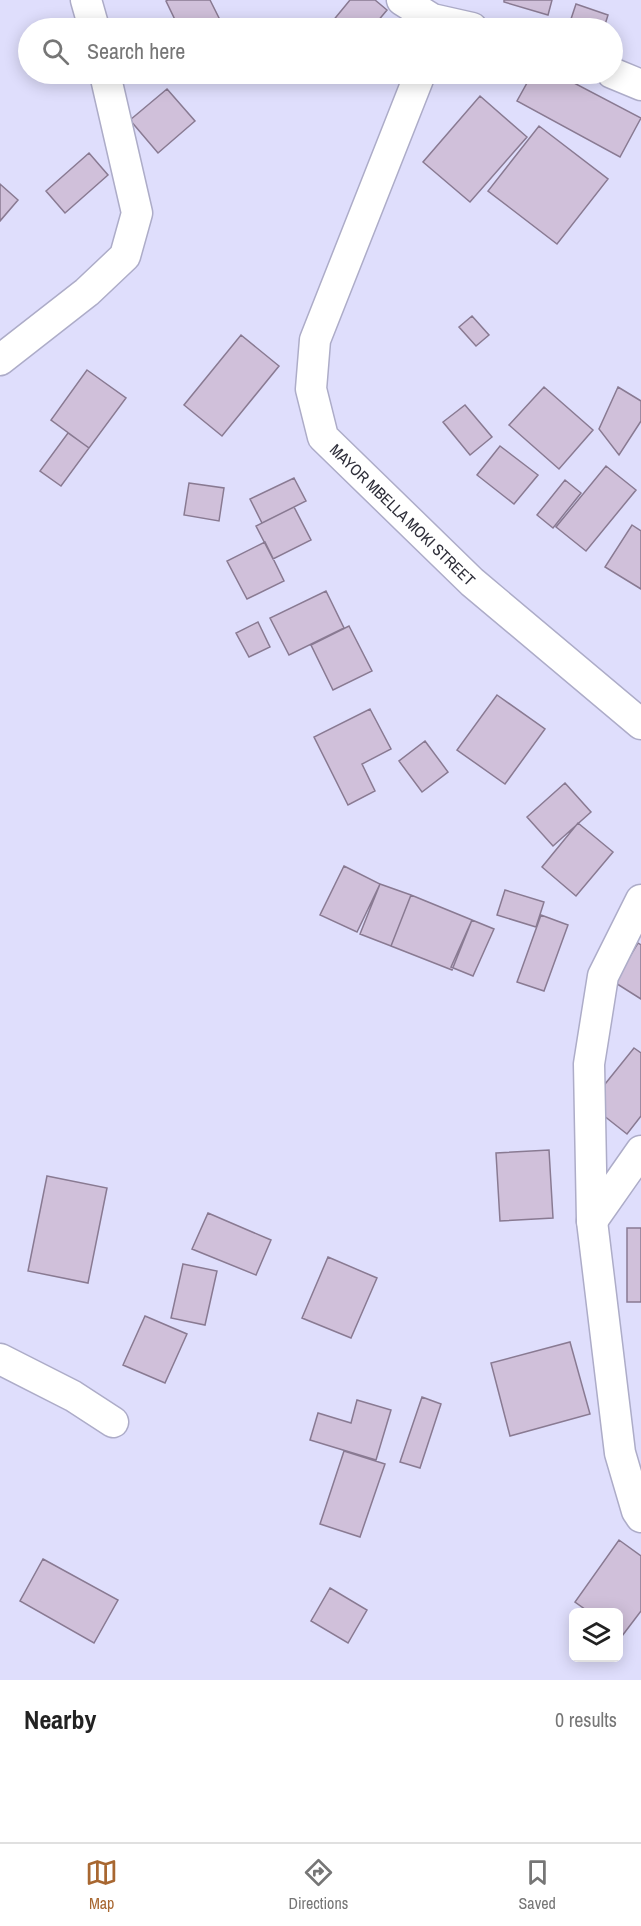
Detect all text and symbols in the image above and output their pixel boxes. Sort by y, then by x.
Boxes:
search box [18,18,623,84]
icon: search [39,35,72,68]
text: Search here [87,36,185,66]
street label: MAYOR MBELLA MOKI STREET [325,439,480,590]
map controls [569,1608,623,1662]
button: layers [569,1608,623,1662]
text: Nearby [24,1702,96,1737]
text: 0 results [555,1706,617,1733]
tab: Map [85,1856,118,1914]
tab: Directions [288,1856,348,1914]
tab: Saved [519,1856,556,1914]

